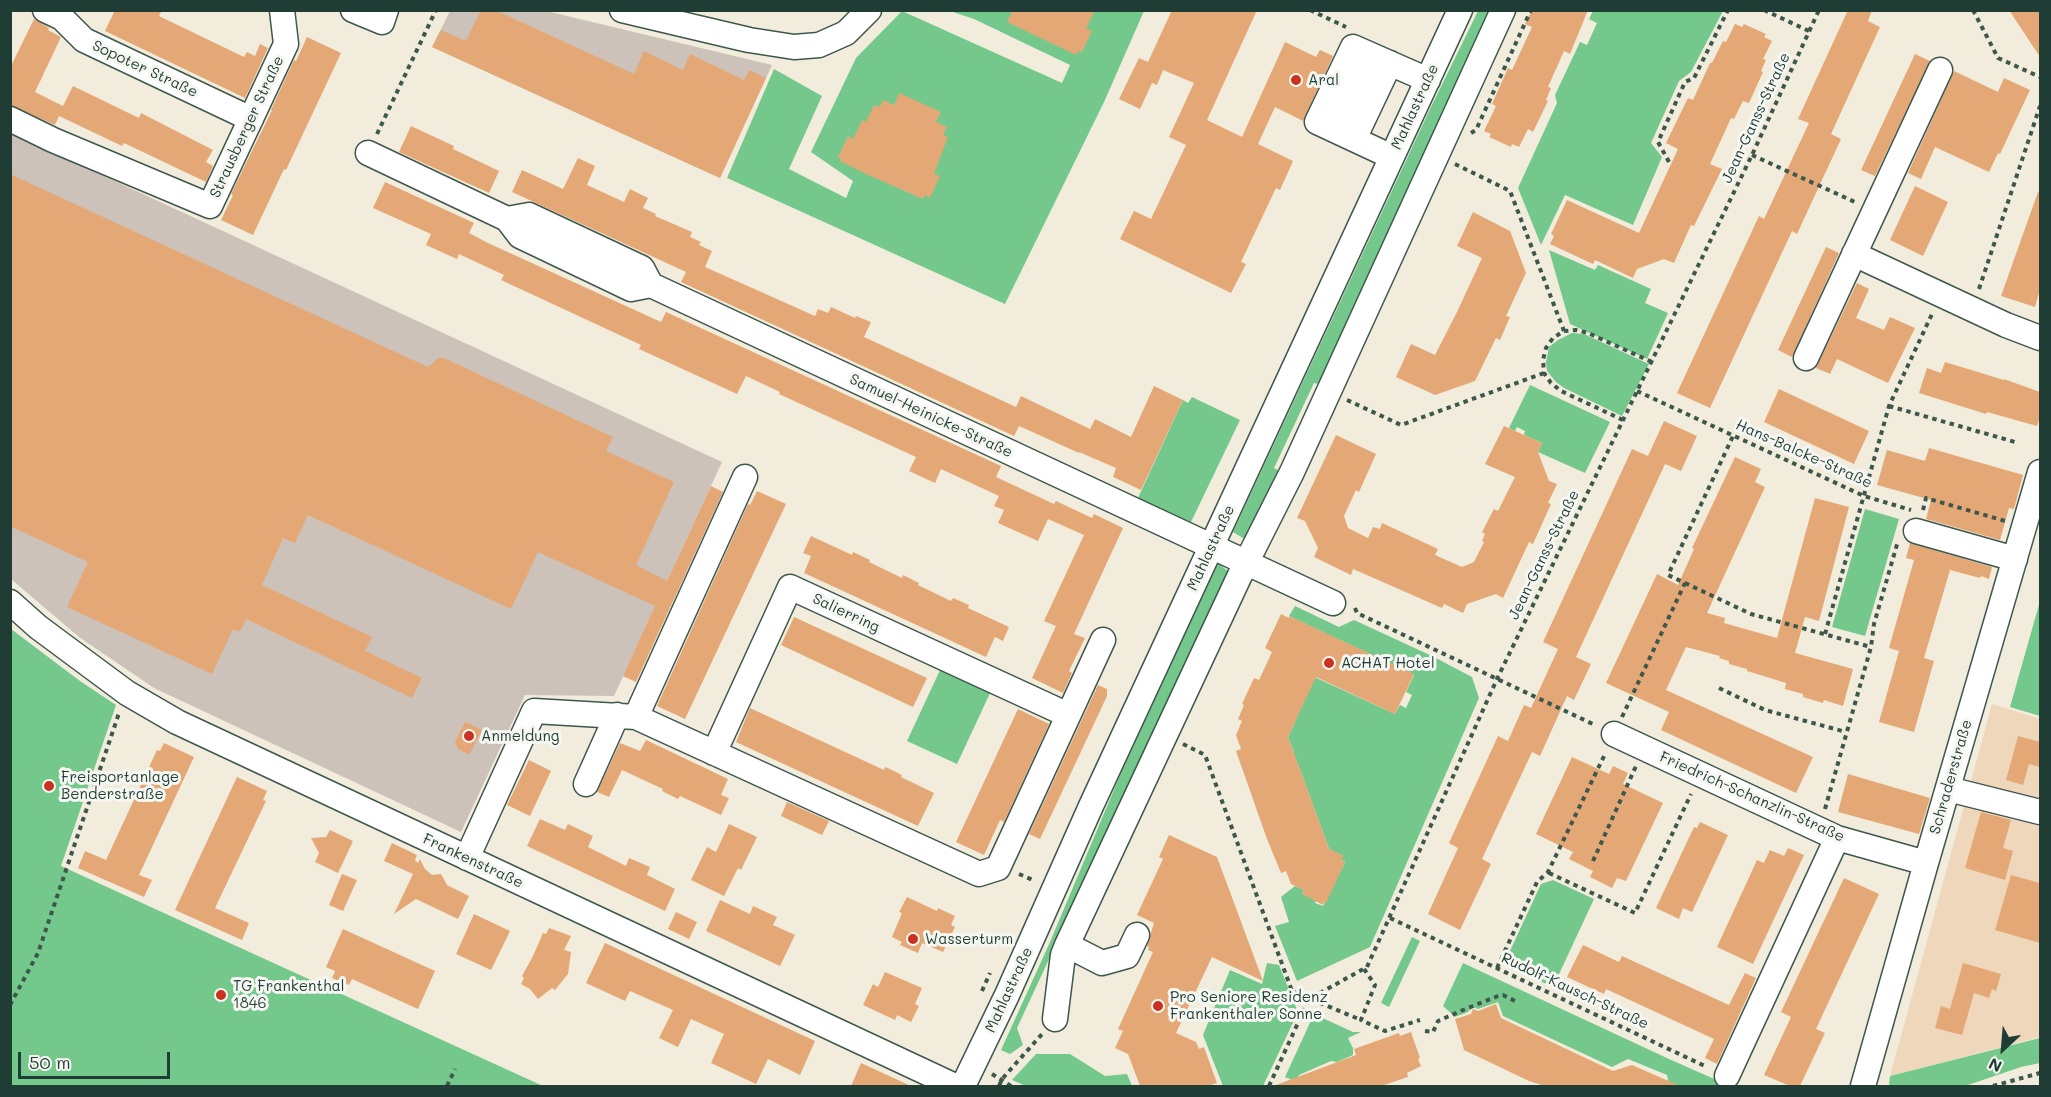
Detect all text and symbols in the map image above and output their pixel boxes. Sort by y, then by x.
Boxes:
street label: Sopoter Straße [89,37,201,101]
street label: Jean-Ganss-Straße [1718,50,1794,186]
street label: Strausberger Straße [206,53,288,201]
street label: Mahlastraße [1387,61,1443,153]
place label: Aral [1308,71,1339,89]
marker: Aral [1289,73,1303,87]
street label: Samuel-Heinicke-Straße [847,370,1015,462]
street label: Hans-Balcke-Straße [1733,416,1875,492]
street label: Jean-Ganss-Straße [1505,487,1583,623]
street label: Mahlastraße [1183,502,1239,594]
street label: Salierring [810,590,882,636]
place label: ACHAT Hotel [1341,654,1435,672]
marker: ACHAT Hotel [1322,656,1336,670]
street label: Schraderstraße [1926,718,1976,836]
place label: Anmeldung [481,727,559,745]
marker: Anmeldung [462,729,476,743]
street label: Friedrich-Schanzlin-Straße [1657,748,1847,846]
place label: Freisportanlage Benderstraße [61,768,179,803]
marker: Freisportanlage Benderstraße [42,779,56,793]
street label: Frankenstraße [420,830,526,892]
place label: Wasserturm [925,930,1013,948]
marker: Wasserturm [906,932,920,946]
street label: Mahlastraße [981,944,1037,1036]
street label: Rudolf-Kausch-Straße [1498,949,1652,1033]
place label: TG Frankenthal 1846 [233,977,345,1012]
marker: TG Frankenthal 1846 [214,988,228,1002]
place label: Pro Seniore Residenz Frankenthaler Sonne [1170,988,1328,1023]
marker: Pro Seniore Residenz Frankenthaler Sonne [1151,999,1165,1013]
north arrow [1973,1019,2033,1079]
scale bar [21,1040,172,1078]
text: 50 m [29,1050,71,1074]
text: N [1985,1054,2005,1078]

